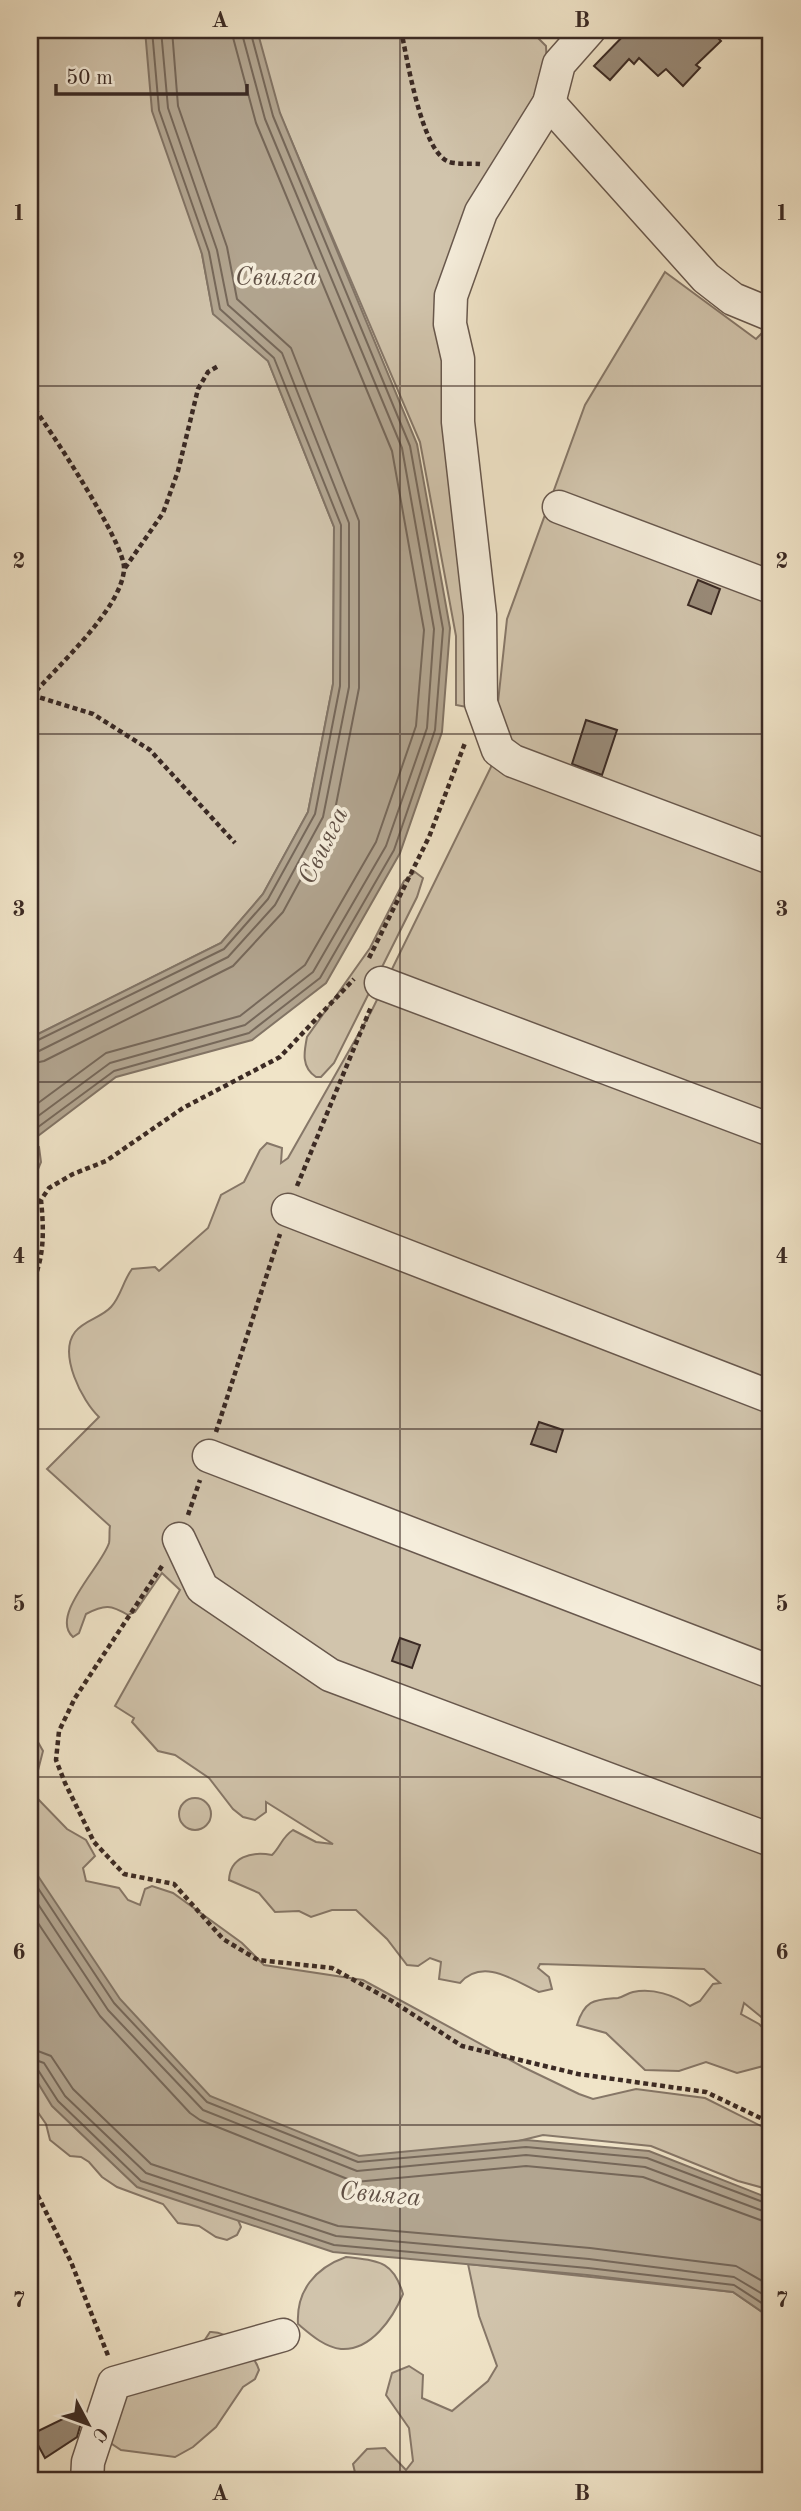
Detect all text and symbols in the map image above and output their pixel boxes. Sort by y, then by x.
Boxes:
text: A [211,9,229,32]
text: B [574,9,590,32]
scale bar [56,52,247,96]
text: 50 m [66,68,113,89]
text: 1 [12,202,26,225]
text: 1 [775,202,789,225]
water label: Свияга [235,265,317,291]
text: 2 [12,550,26,573]
text: 2 [775,550,789,573]
water label: Свияга [294,803,354,889]
text: 3 [12,898,26,921]
text: 3 [775,898,789,921]
text: 4 [12,1245,26,1268]
text: 4 [775,1245,789,1268]
text: 5 [12,1593,26,1616]
text: 5 [775,1593,789,1616]
text: 6 [12,1941,26,1964]
text: 6 [775,1941,789,1964]
water label: Свияга [338,2178,422,2212]
text: 7 [12,2289,26,2312]
text: 7 [775,2289,789,2312]
north arrow [52,2388,122,2458]
text: С [88,2423,110,2444]
text: A [211,2482,229,2505]
text: B [574,2482,590,2505]

